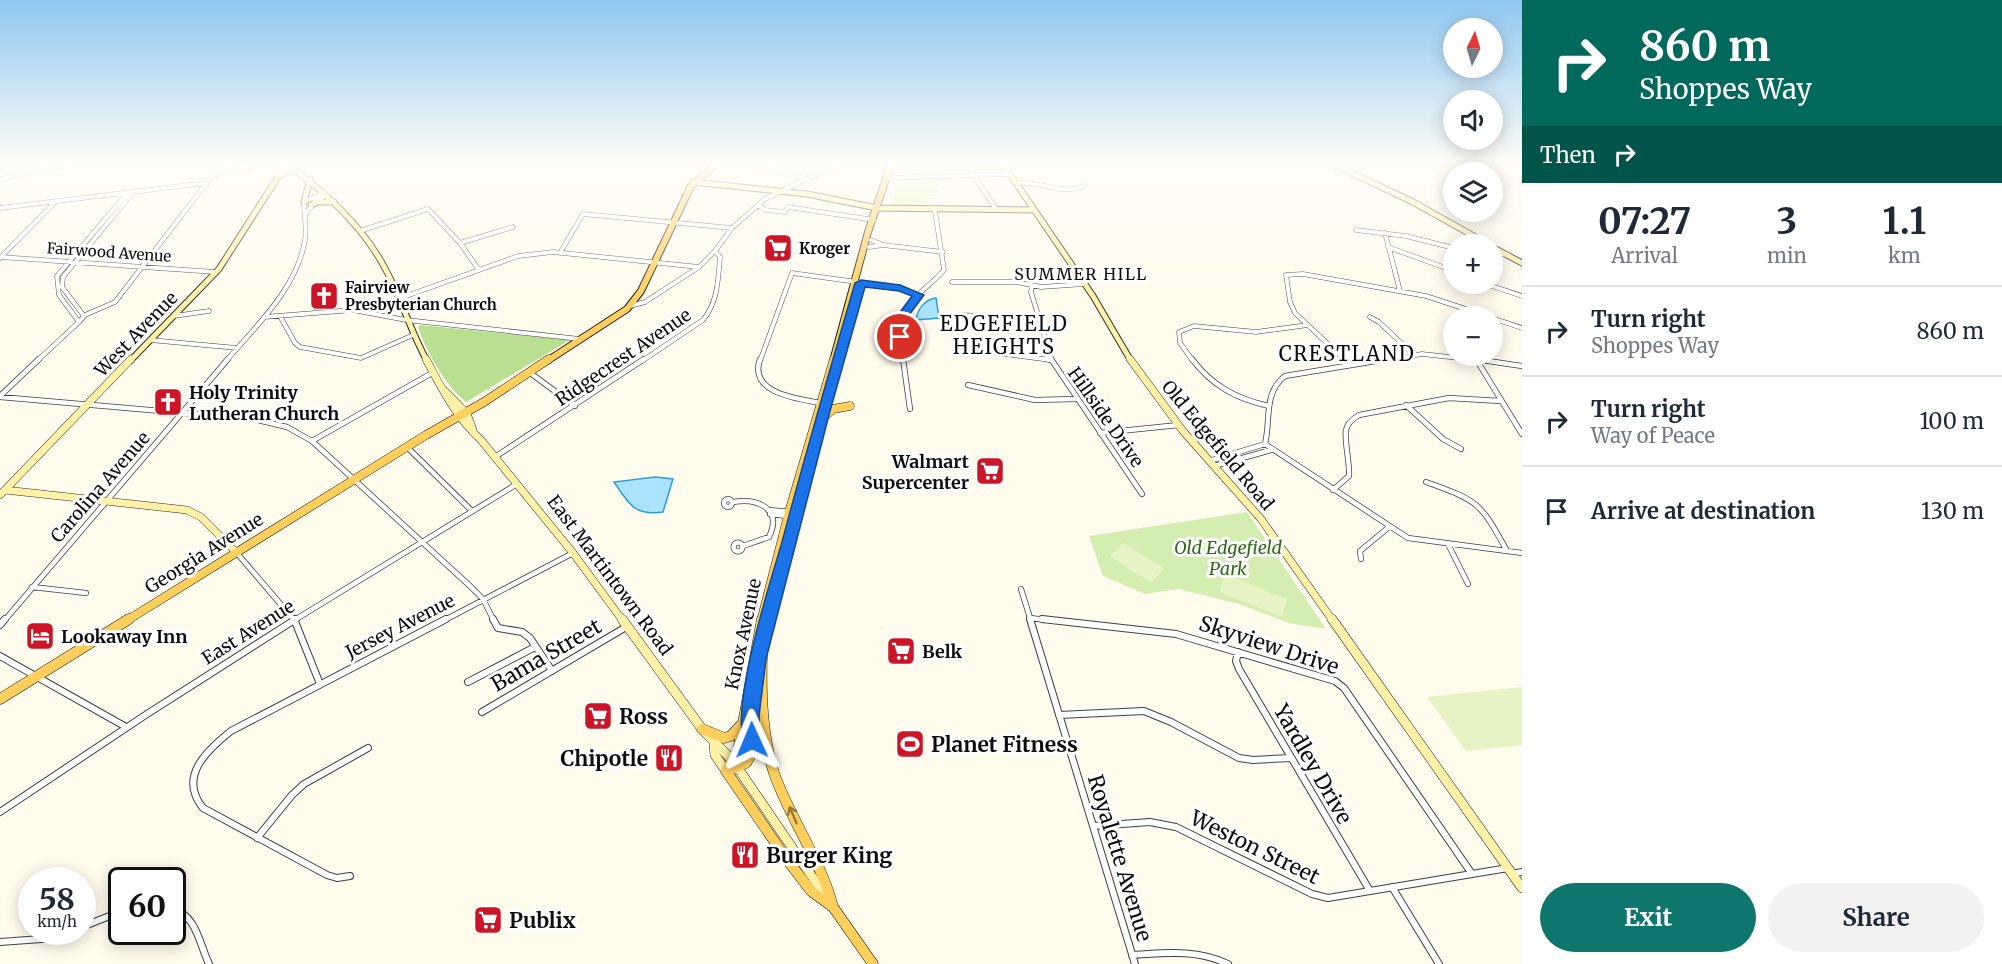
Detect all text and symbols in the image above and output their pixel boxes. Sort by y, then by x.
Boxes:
north arrow [1443,18,1503,78]
map controls [1443,18,1503,366]
text: 860 m [1639,20,1770,72]
icon: right [1540,24,1618,102]
text: Shoppes Way [1639,72,1812,106]
button: sound [1443,90,1503,150]
icon: right [1608,138,1641,171]
text: Then [1540,141,1596,169]
button: layers [1443,162,1503,222]
text: 07:27 [1598,199,1691,244]
text: 3 [1777,199,1797,244]
text: 1.1 [1883,199,1926,244]
supermarket icon: Kroger [762,232,794,264]
button: + [1443,234,1503,294]
street label: Fairwood Avenue [46,238,172,266]
place label: Kroger [799,239,850,258]
text: Arrival [1611,243,1678,268]
text: min [1767,243,1807,268]
text: km [1888,243,1921,268]
district label: SUMMER HILL [1014,264,1148,284]
place label: Fairview Presbyterian Church [345,278,497,314]
church icon: Fairview Presbyterian Church [308,280,340,312]
street label: West Avenue [89,286,182,382]
street label: Ridgecrest Avenue [551,303,695,411]
text: Turn right [1591,305,1705,333]
button: − [1443,306,1503,366]
pin [874,311,925,362]
district label: EDGEFIELD HEIGHTS [940,311,1068,359]
icon: right [1540,315,1573,348]
text: 860 m [1916,317,1984,345]
icon: arrive [883,320,916,353]
text: Shoppes Way [1591,333,1719,358]
district label: CRESTLAND [1279,341,1415,366]
street label: Hillside Drive [1063,362,1149,472]
street label: Old Edgefield Road [1157,375,1279,515]
place label: Holy Trinity Lutheran Church [189,381,339,425]
church icon: Holy Trinity Lutheran Church [152,386,184,418]
text: Turn right [1591,395,1705,423]
icon: right [1540,405,1573,438]
text: 100 m [1919,407,1984,435]
text: Way of Peace [1591,423,1715,448]
street label: Carolina Avenue [45,427,155,547]
place label: Walmart Supercenter [862,450,970,494]
supermarket icon: Walmart Supercenter [974,455,1006,487]
street label: East Martintown Road [542,490,678,660]
icon: arrive [1540,495,1573,528]
text: Arrive at destination [1591,497,1815,525]
text: 130 m [1921,497,1984,525]
street label: Georgia Avenue [141,507,267,599]
park label: Old Edgefield Park [1174,536,1283,580]
street label: Knox Avenue [720,576,766,692]
street label: Jersey Avenue [341,589,459,664]
street label: East Avenue [197,594,299,670]
street label: Skyview Drive [1196,610,1342,680]
street label: Bama Street [486,613,606,697]
hotel icon: Lookaway Inn [24,620,56,652]
place label: Lookaway Inn [61,625,187,648]
supermarket icon: Belk [885,635,917,667]
place label: Belk [922,640,962,663]
street label: Yardley Drive [1267,698,1358,829]
supermarket icon: Ross [582,700,614,732]
place label: Ross [619,703,668,730]
position arrow [720,708,784,772]
sports icon: Planet Fitness [894,728,926,760]
place label: Planet Fitness [931,731,1078,758]
restaurant icon: Chipotle [653,742,685,774]
place label: Chipotle [561,745,648,772]
street label: Royalette Avenue [1082,771,1158,945]
street label: Weston Street [1185,804,1324,890]
one-way arrow [787,807,798,825]
restaurant icon: Burger King [729,839,761,871]
place label: Burger King [766,842,892,869]
speed limit sign: 60 [108,867,186,945]
text: 58 [39,880,75,918]
button: Exit [1540,883,1756,952]
button: Share [1768,883,1984,952]
supermarket icon: Publix [472,904,504,936]
place label: Publix [509,907,576,934]
text: km/h [37,912,77,931]

